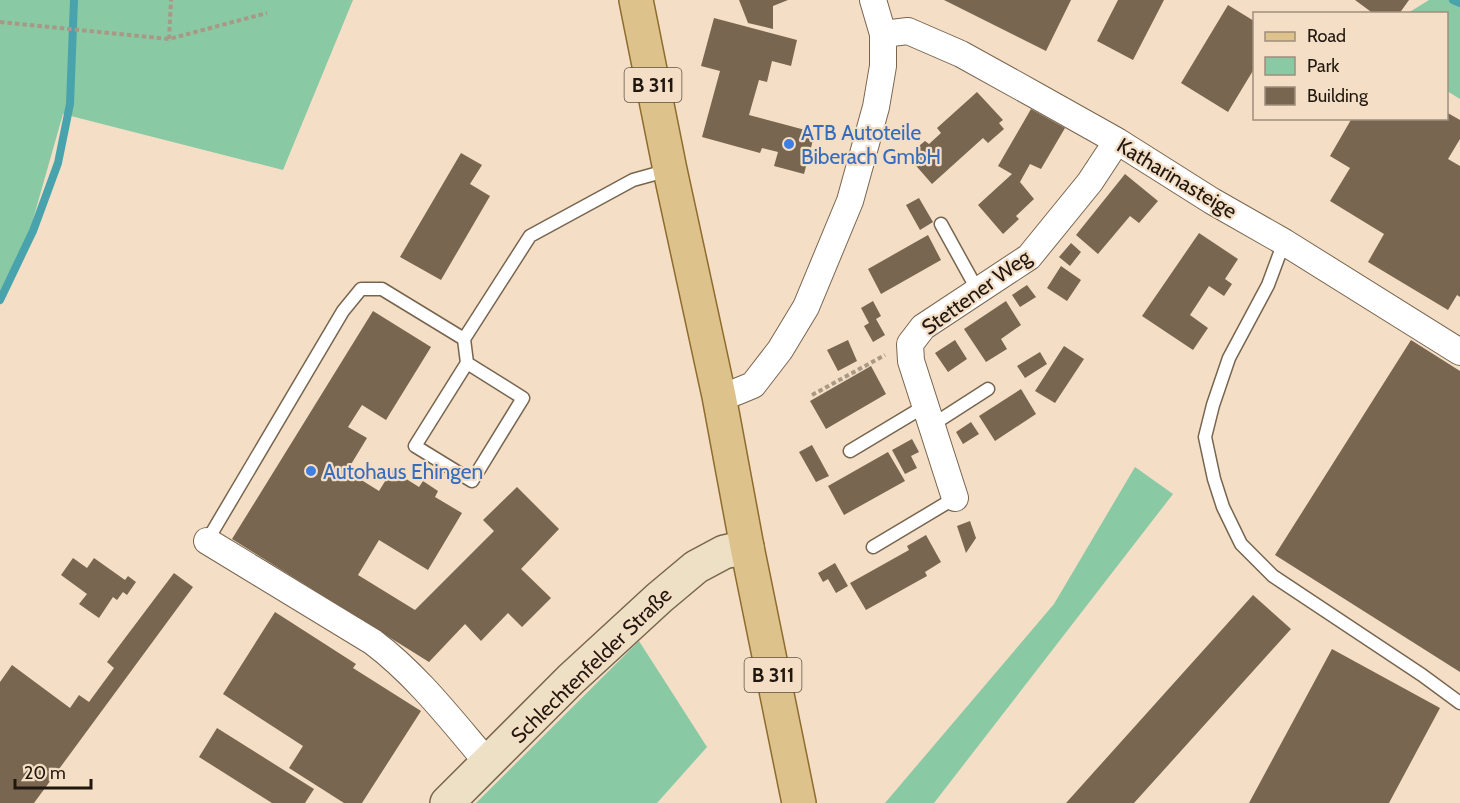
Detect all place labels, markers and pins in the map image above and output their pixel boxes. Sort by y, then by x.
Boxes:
place label: ATB Autoteile Biberach GmbH [801,120,941,169]
marker: ATB Autoteile Biberach GmbH [782,137,796,151]
place label: Autohaus Ehingen [323,459,483,484]
marker: Autohaus Ehingen [304,464,318,478]

